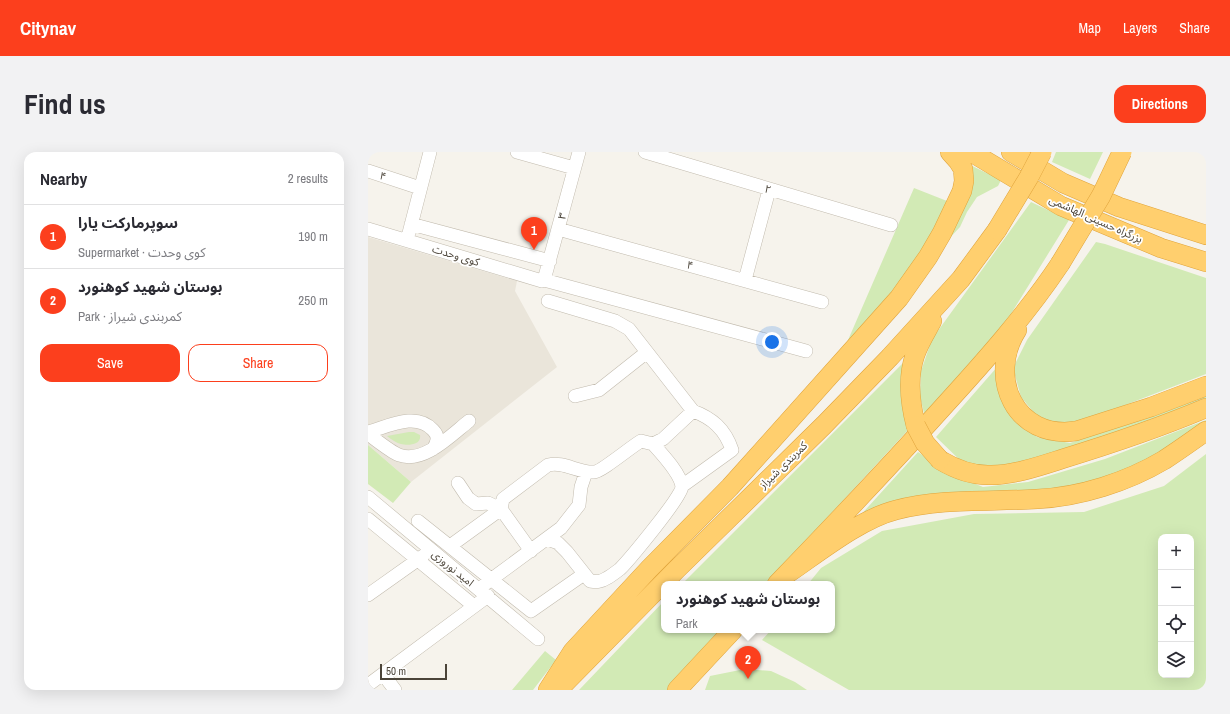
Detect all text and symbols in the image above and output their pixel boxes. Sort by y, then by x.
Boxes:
text: Citynav [20,15,76,41]
text: Map [1079,19,1101,37]
text: Layers [1123,19,1157,37]
text: Share [1179,19,1210,37]
text: Find us [24,85,106,123]
button: Directions [1114,85,1206,123]
text: Nearby [40,167,87,190]
street label: ۴ [378,168,388,184]
text: 2 results [288,170,328,187]
street label: ۲ [763,181,773,197]
street label: بزرگراه حسینی الهاشمی [1047,192,1145,246]
street label: ۳ [554,211,570,221]
text: سوپرمارکت یارا [78,212,178,233]
pin: 1 [521,217,547,250]
text: 1 [50,228,56,245]
text: 190 m [298,228,328,245]
street label: کوی وحدت [431,241,482,269]
text: Supermarket · کوی وحدت [78,244,206,261]
street label: ۴ [685,257,695,273]
text: بوستان شهید کوهنورد [78,276,223,297]
text: 2 [50,292,56,309]
text: 250 m [298,292,328,309]
text: Park · کمربندی شیراز [78,308,182,325]
your location [762,332,782,352]
button: Save [40,344,180,382]
button: Share [188,344,328,382]
street label: کمربندی شیراز [755,438,810,492]
map controls [1158,534,1194,678]
button: + [1158,534,1194,570]
street label: امید نوروزی [429,547,477,589]
button: − [1158,570,1194,606]
popup [661,581,835,633]
text: بوستان شهید کوهنورد [676,588,820,609]
button: locate [1158,606,1194,642]
text: Park [676,615,698,632]
button: layers [1158,642,1194,678]
pin: 2 [735,646,761,679]
scale bar [380,662,447,681]
text: 50 m [386,664,406,678]

